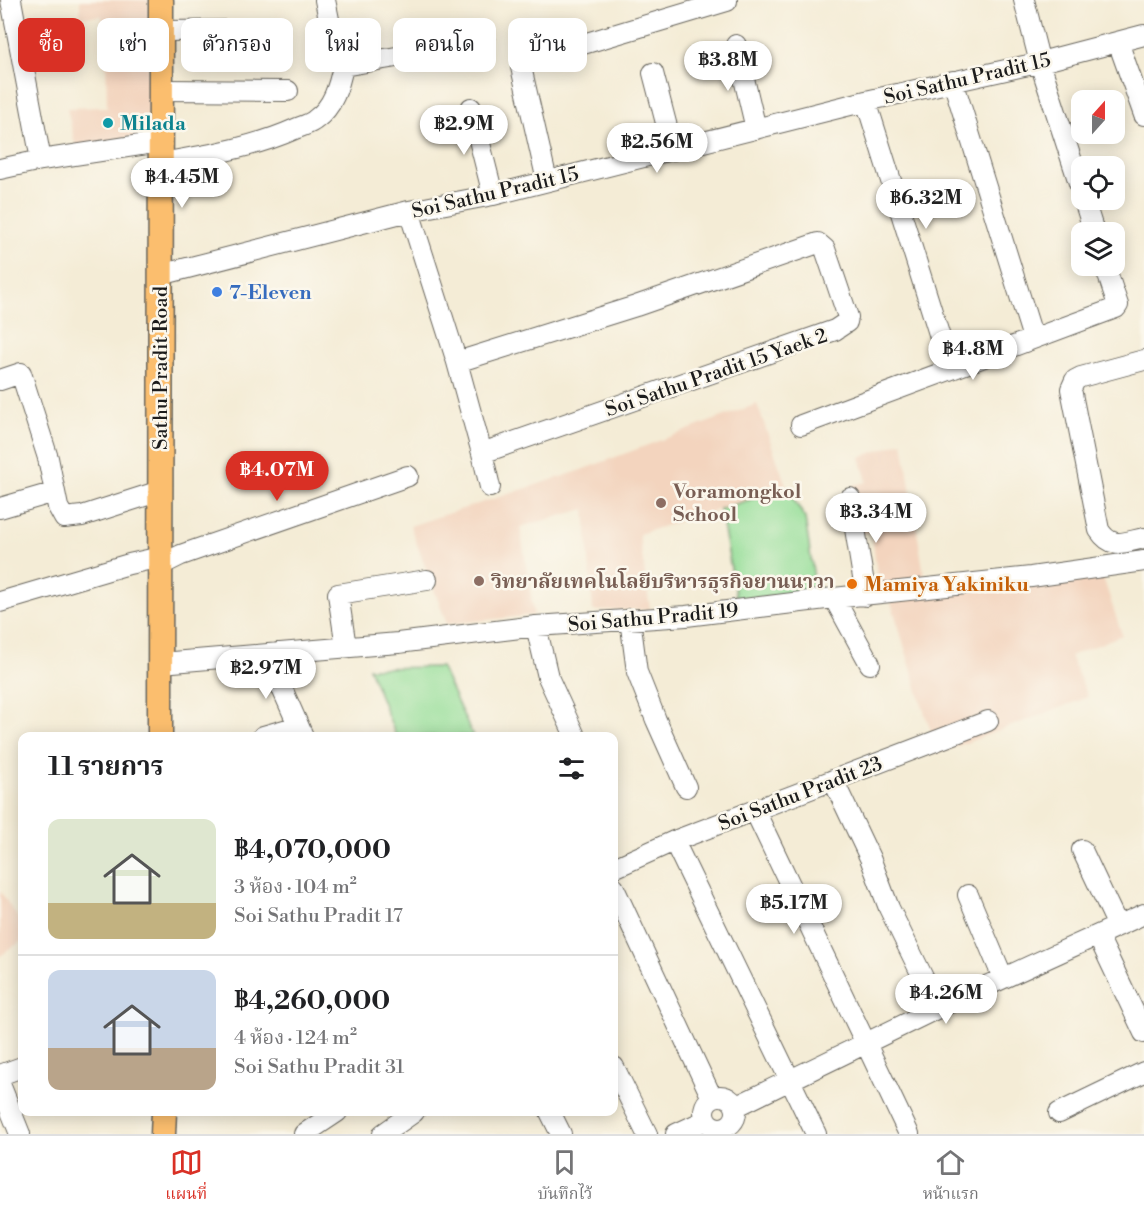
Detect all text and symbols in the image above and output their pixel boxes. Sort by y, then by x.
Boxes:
chip: ซื้อ [18,18,85,72]
chip: เช่า [97,18,169,72]
chip: ตัวกรอง [181,18,293,72]
chip: ใหม่ [305,18,381,72]
chip: คอนโด [393,18,496,72]
chip: บ้าน [508,18,587,72]
pin: ฿3.8M [686,41,770,92]
text: ฿3.8M [698,48,758,73]
street label: Soi Sathu Pradit 15 [881,48,1053,111]
north arrow [1071,90,1125,144]
map controls [1071,90,1125,276]
pin: ฿2.9M [422,105,506,156]
place label: Milada [120,112,186,137]
text: ฿2.9M [434,112,494,137]
marker: Milada [101,116,115,130]
pin: ฿2.56M [608,123,706,174]
text: ฿2.56M [621,130,693,155]
button: locate [1071,156,1125,210]
pin: ฿4.45M [133,158,231,209]
street label: Soi Sathu Pradit 15 [409,162,581,225]
text: ฿4.45M [145,165,219,190]
pin: ฿6.32M [877,179,975,230]
text: ฿6.32M [890,186,962,211]
button: layers [1071,222,1125,276]
place label: 7-Eleven [229,281,312,306]
street label: Sathu Pradit Road [149,285,174,450]
marker: 7-Eleven [210,285,224,299]
street label: Soi Sathu Pradit 15 Yaek 2 [602,324,831,423]
pin: ฿4.8M [931,330,1015,381]
text: ฿4.8M [942,337,1004,362]
pin: ฿4.07M [228,451,326,502]
text: ฿4.07M [240,458,314,483]
place label: Voramongkol School [672,480,802,528]
pin: ฿3.34M [827,493,925,544]
marker: Voramongkol School [654,496,668,510]
text: ฿3.34M [840,500,913,525]
place label: วิทยาลัยเทคโนโลยีบริหารธุรกิจยานนาวา [490,568,835,595]
place label: Mamiya Yakiniku [864,573,1030,598]
marker: วิทยาลัยเทคโนโลยีบริหารธุรกิจยานนาวา [472,574,486,588]
marker: Mamiya Yakiniku [845,577,859,591]
street label: Soi Sathu Pradit 19 [567,599,739,638]
pin: ฿2.97M [217,649,315,700]
text: ฿2.97M [230,656,302,681]
text: 11 รายการ [48,751,164,783]
icon: filters [555,752,588,785]
street label: Soi Sathu Pradit 23 [715,752,886,837]
text: ฿4,070,000 [234,834,391,866]
icon: home [96,843,168,915]
text: 3 ห้อง · 104 m² [234,875,357,900]
pin: ฿5.17M [745,884,843,935]
text: ฿5.17M [760,891,828,916]
text: Soi Sathu Pradit 17 [234,904,403,929]
pin: ฿4.26M [897,974,995,1025]
text: ฿4.26M [909,981,983,1006]
text: ฿4,260,000 [234,985,390,1017]
icon: home [96,994,168,1066]
text: 4 ห้อง · 124 m² [234,1026,357,1051]
text: Soi Sathu Pradit 31 [234,1055,404,1080]
tab: แผนที่ [165,1146,207,1208]
tab: บันทึกไว้ [538,1146,592,1208]
tab: หน้าแรก [923,1146,979,1208]

